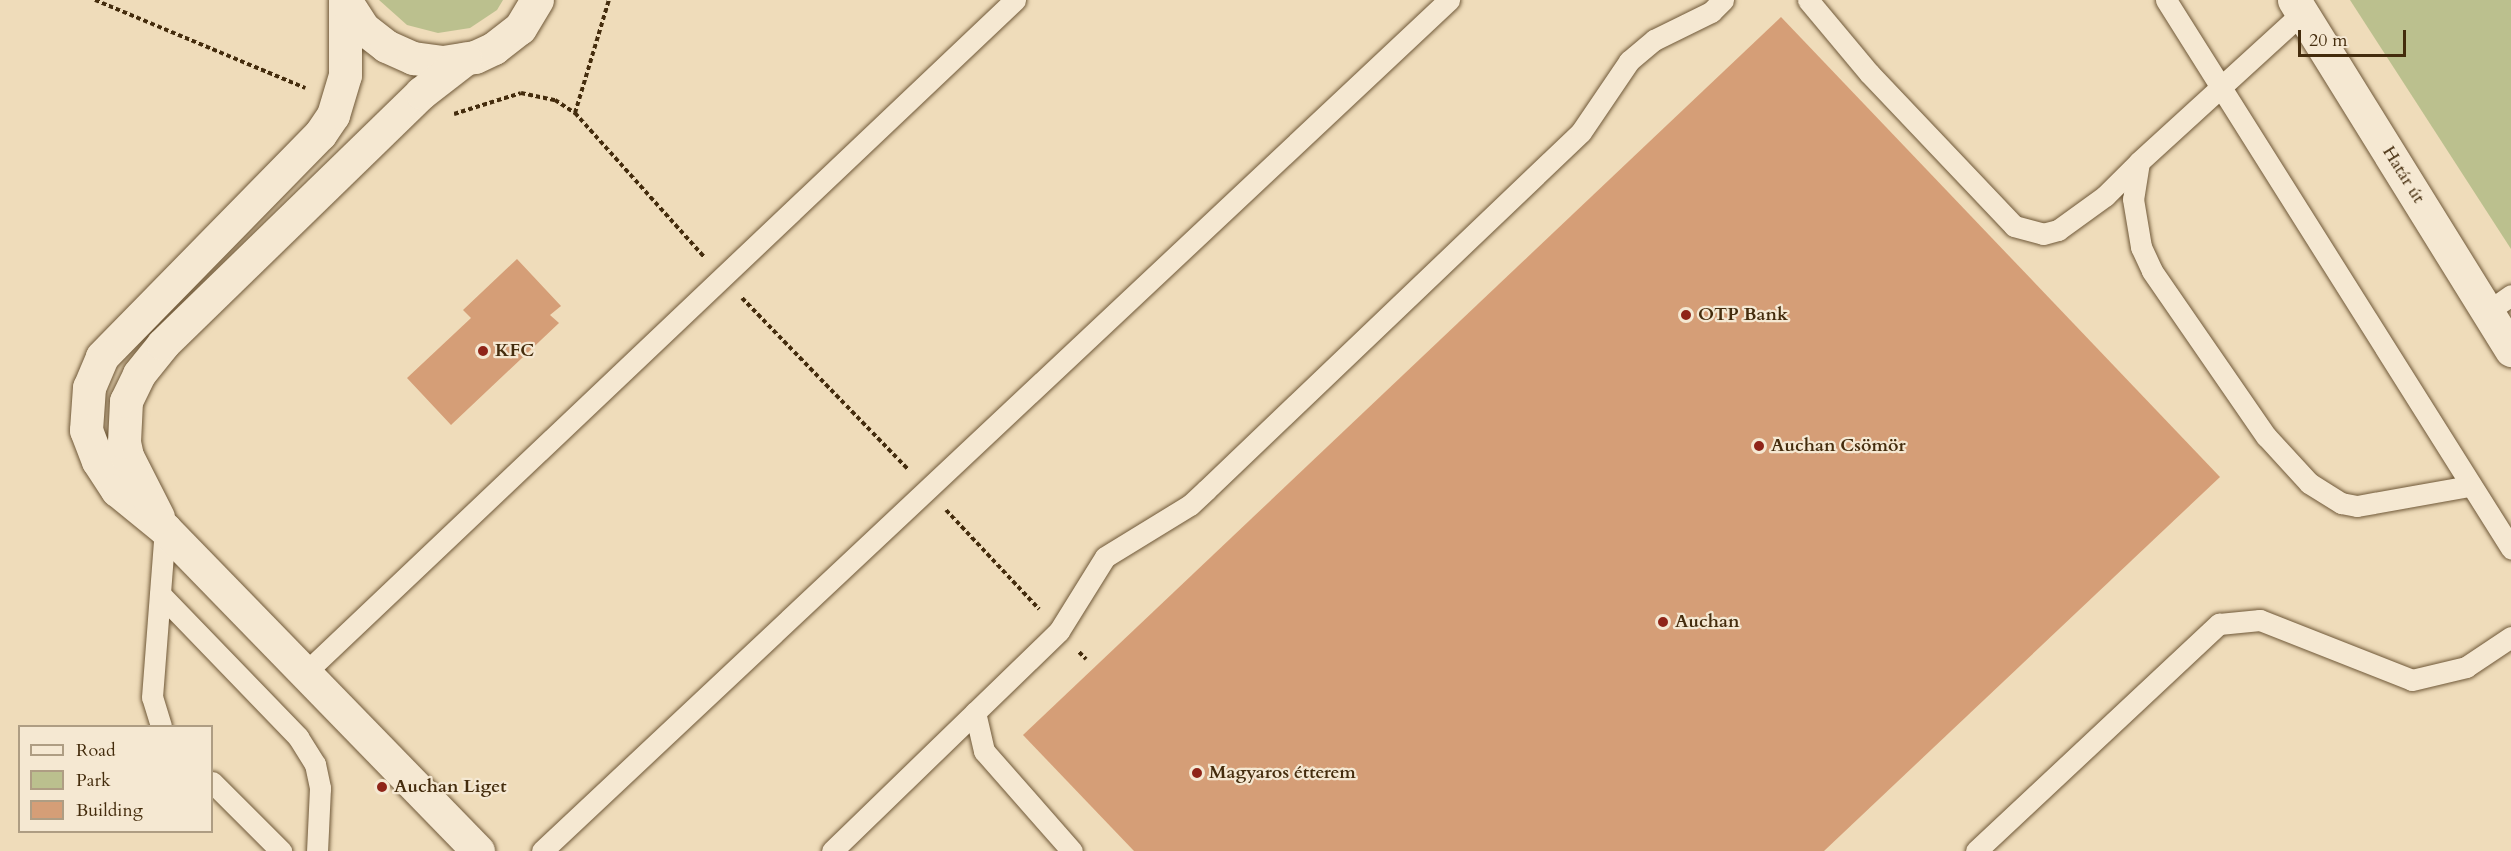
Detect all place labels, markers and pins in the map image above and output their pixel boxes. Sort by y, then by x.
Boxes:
place label: OTP Bank [1698,304,1788,326]
marker: OTP Bank [1679,308,1693,322]
place label: KFC [495,340,534,362]
marker: KFC [476,344,490,358]
place label: Auchan Csömör [1771,435,1906,457]
marker: Auchan Csömör [1752,439,1766,453]
place label: Auchan [1675,611,1739,633]
marker: Auchan [1656,615,1670,629]
place label: Magyaros étterem [1209,762,1356,784]
marker: Magyaros étterem [1190,766,1204,780]
place label: Auchan Liget [394,776,506,798]
marker: Auchan Liget [375,780,389,794]

